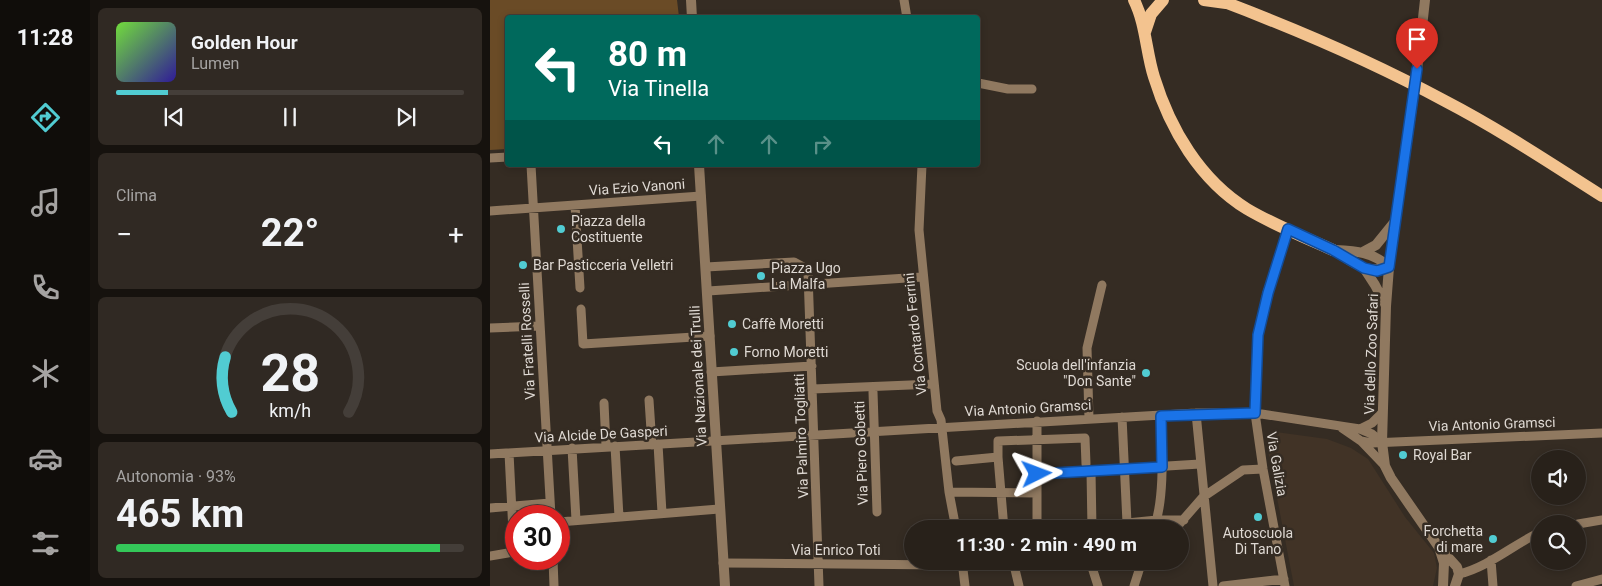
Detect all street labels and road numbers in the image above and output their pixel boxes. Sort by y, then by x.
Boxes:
street label: Via Ezio Vanoni [588,176,686,198]
street label: Via Contardo Ferrini [901,272,929,396]
street label: Via Fratelli Rosselli [516,282,538,400]
street label: Via dello Zoo Safari [1361,293,1381,415]
street label: Via Nazionale dei Trulli [686,305,710,447]
street label: Via Palmiro Togliatti [791,373,811,499]
street label: Via Antonio Gramsci [964,397,1092,419]
street label: Via Piero Gobetti [851,400,871,506]
street label: Via Antonio Gramsci [1428,414,1556,434]
street label: Via Alcide De Gasperi [534,423,668,445]
street label: Via Galizia [1263,430,1291,498]
street label: Via Enrico Toti [791,542,881,558]

